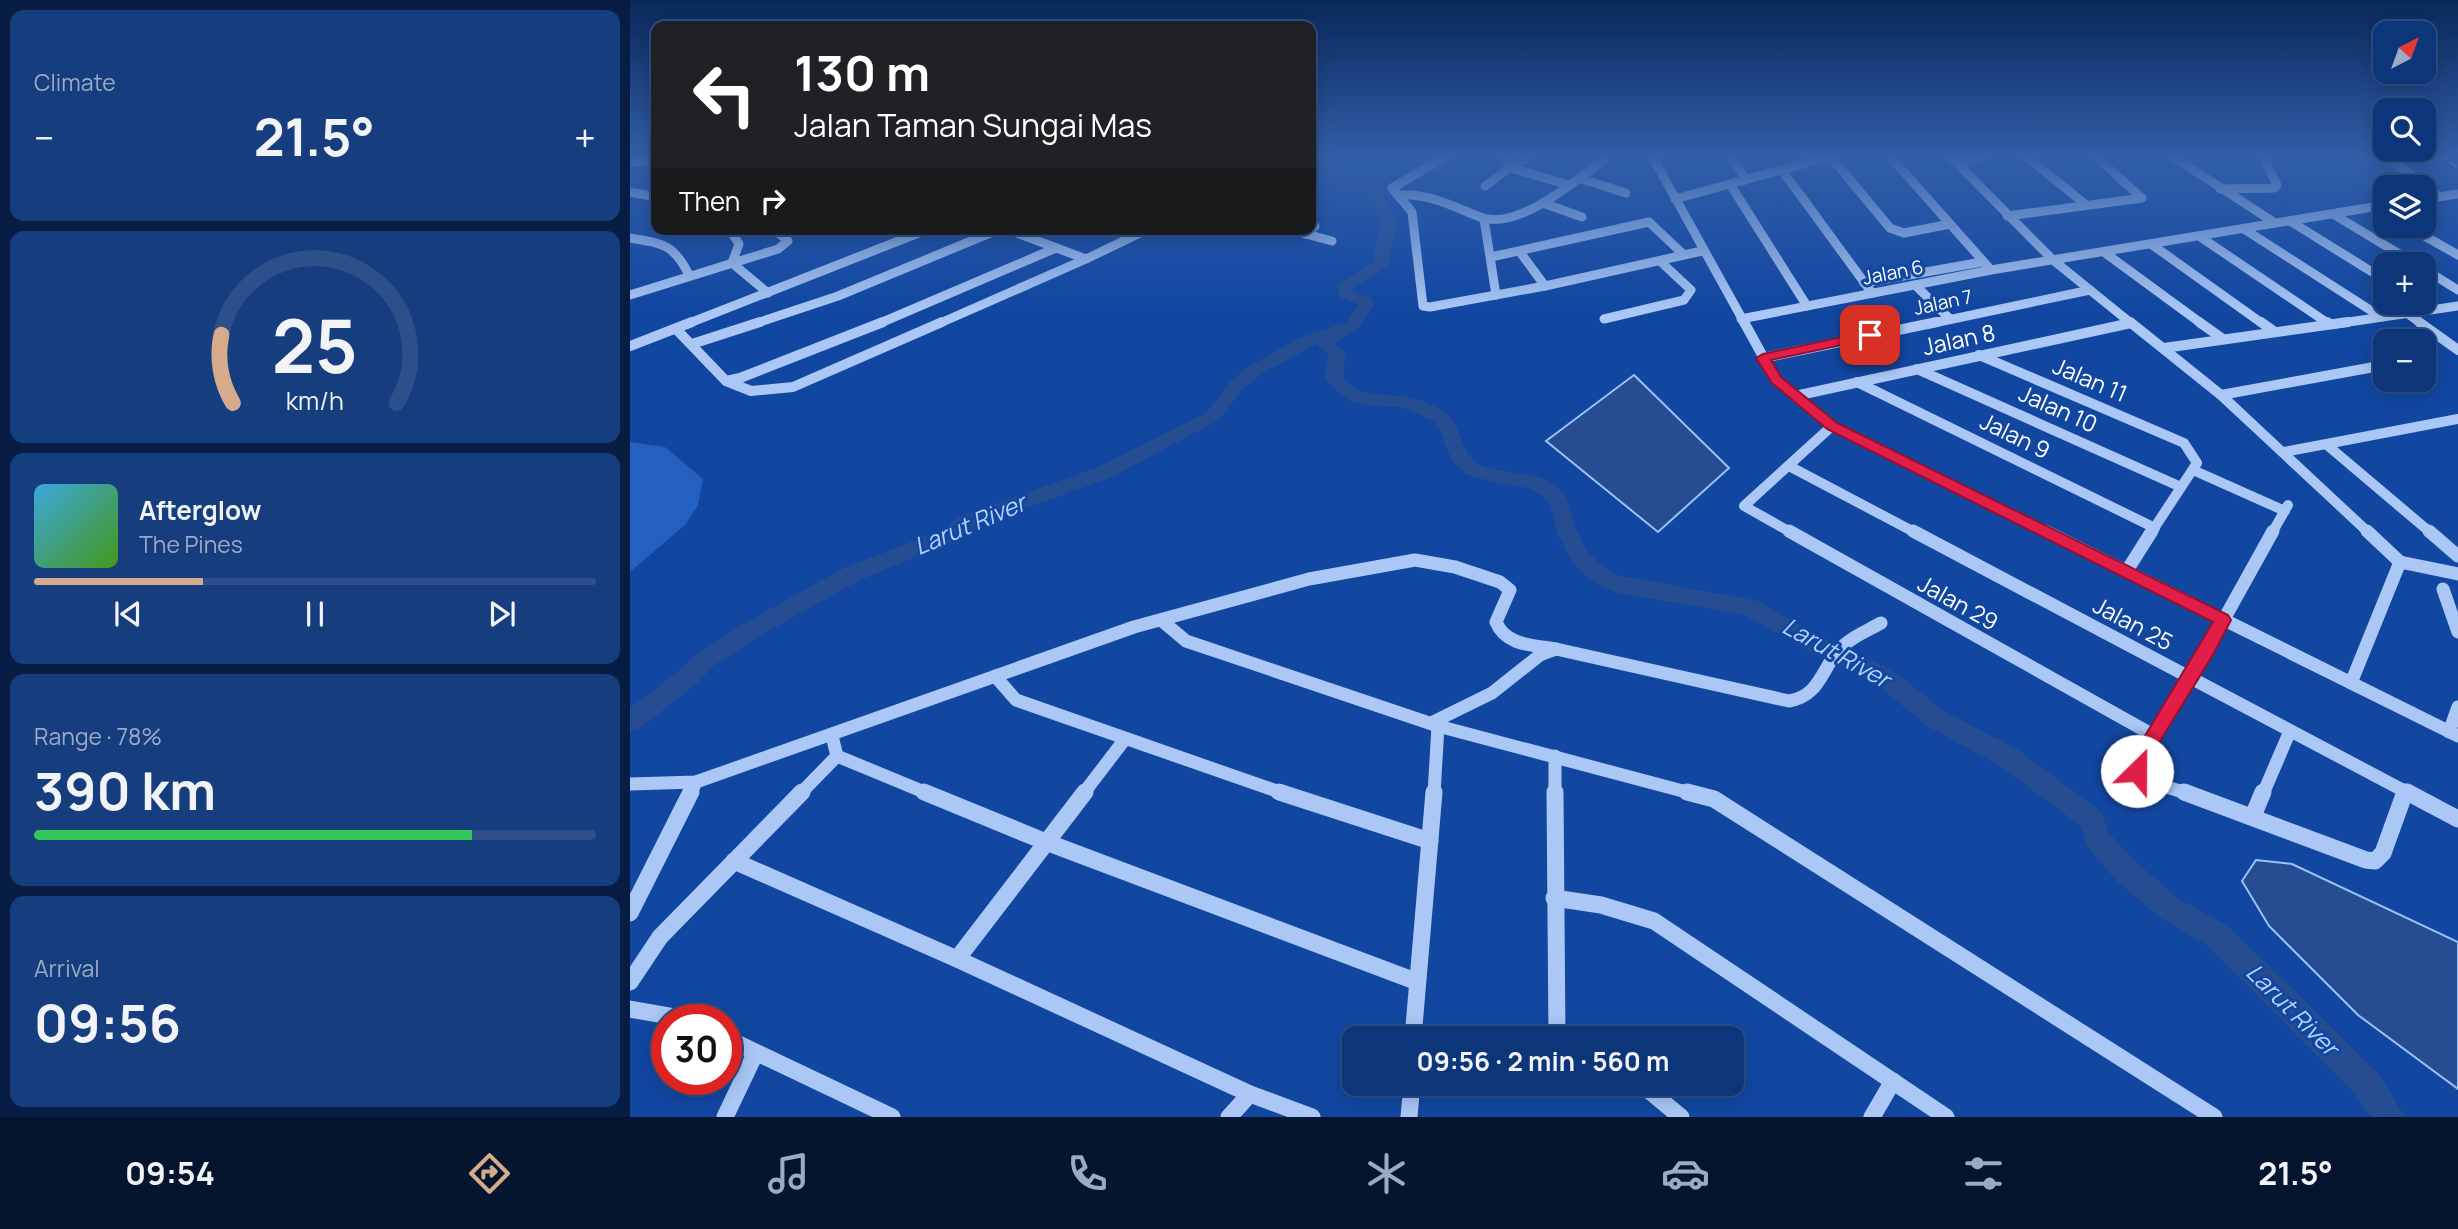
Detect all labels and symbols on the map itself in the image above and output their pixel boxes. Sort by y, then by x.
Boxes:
north arrow [2373,21,2436,84]
street label: Jalan 6 [1860,253,1926,291]
street label: Jalan 7 [1911,283,1975,321]
pin [1840,305,1900,365]
street label: Jalan 8 [1920,316,1998,362]
street label: Jalan 11 [2048,349,2132,409]
street label: Jalan 10 [2014,377,2103,440]
street label: Jalan 9 [1975,404,2056,466]
water label: Larut River [909,484,1033,562]
street label: Jalan 29 [1913,567,2004,637]
street label: Jalan 25 [2088,589,2179,657]
water label: Larut River [1777,609,1899,696]
position arrow [2100,734,2174,808]
water label: Larut River [2240,956,2349,1065]
speed limit sign: 30 [651,1004,742,1095]

